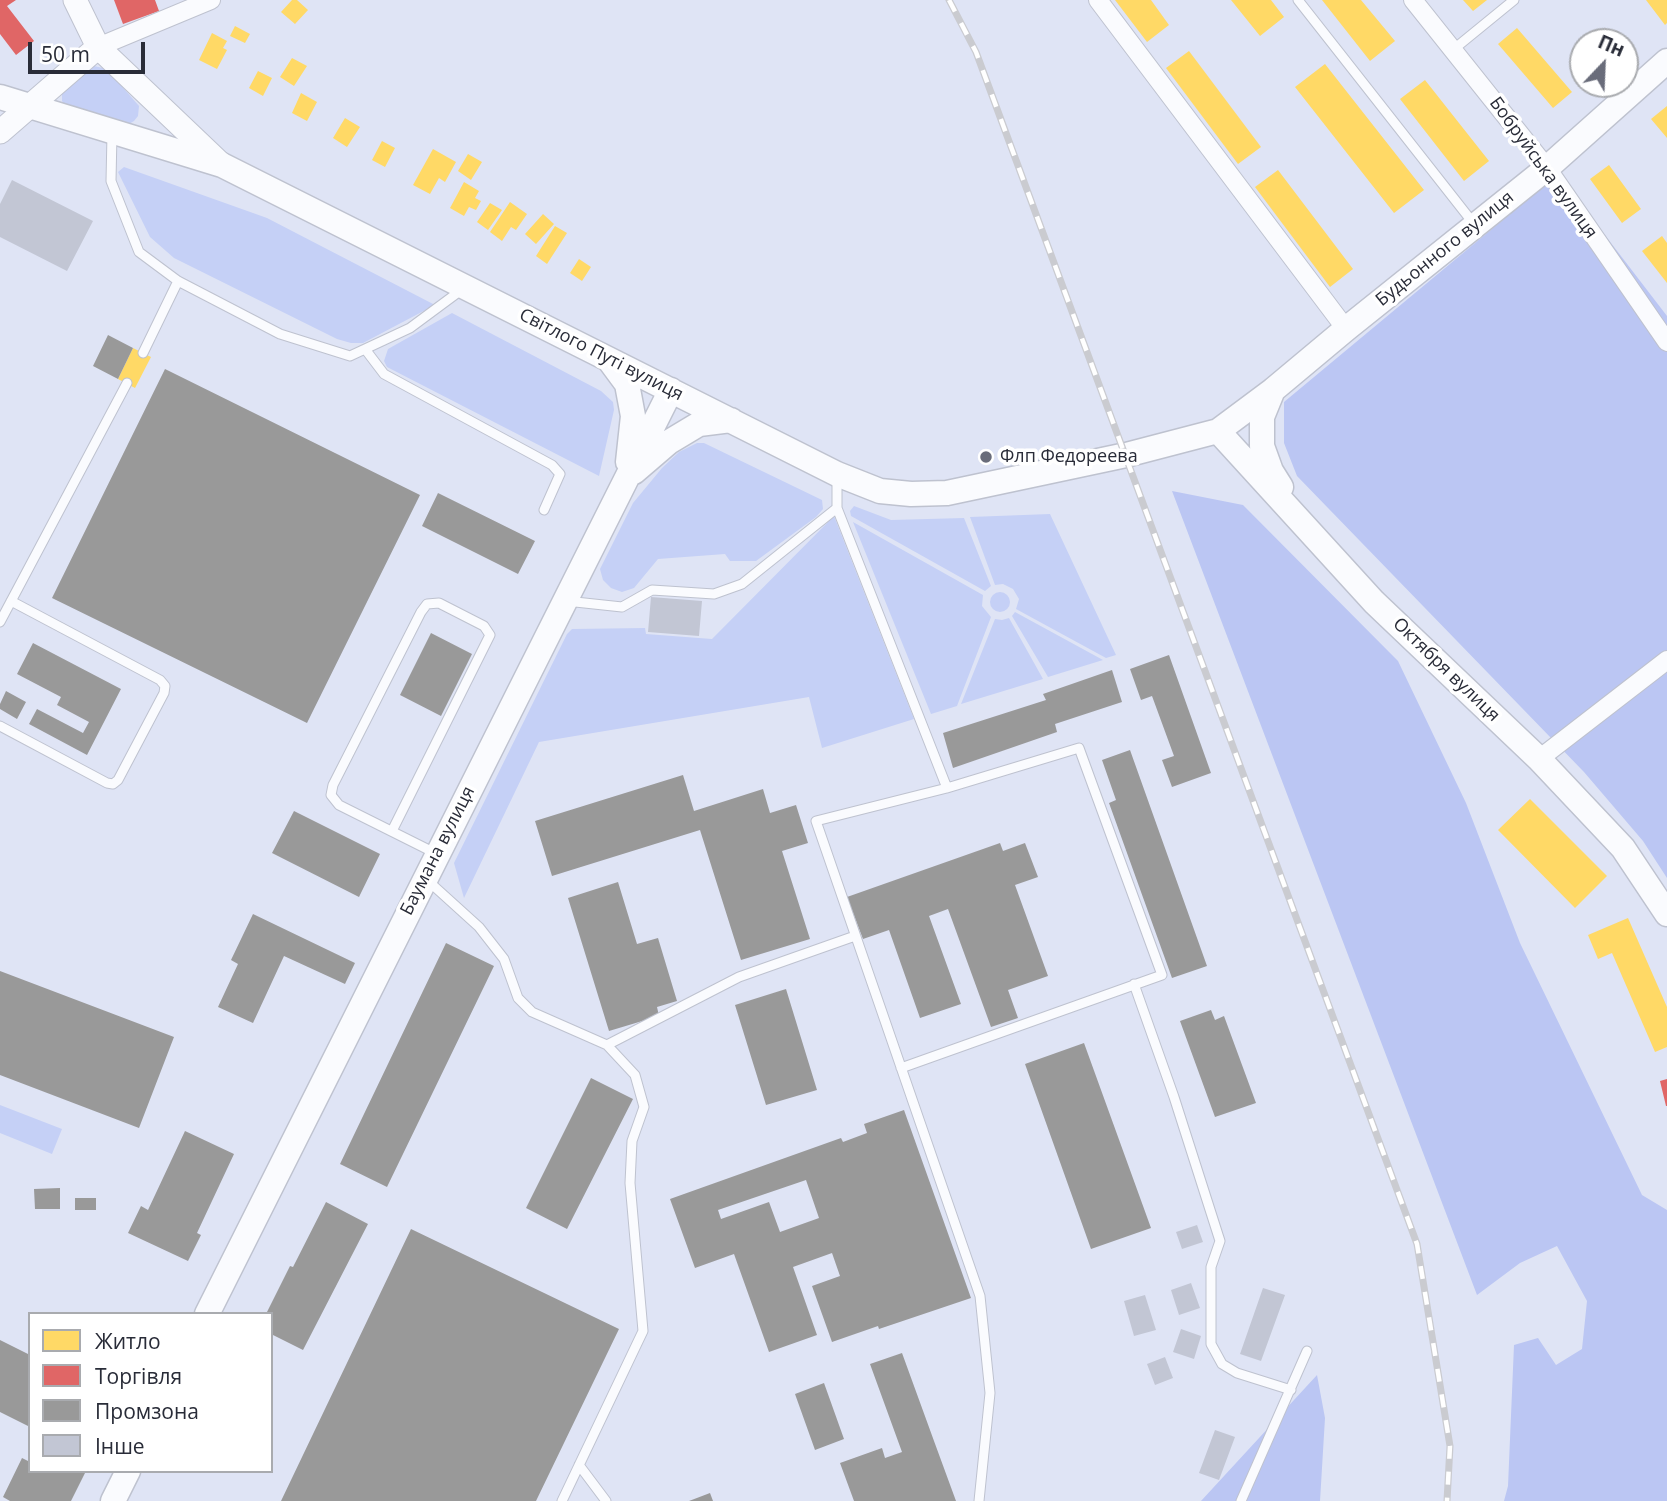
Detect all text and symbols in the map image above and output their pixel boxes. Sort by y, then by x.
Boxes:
scale bar [32,28,149,72]
north arrow [1569,28,1639,98]
text: Пн [1594,28,1629,63]
text: 50 m [41,40,90,68]
street label: Бобруйська вулиця [1484,93,1602,243]
street label: Будьонного вулиця [1372,187,1518,311]
street label: Світлого Путі вулиця [515,304,687,406]
place label: Флп Федореева [1000,446,1138,468]
marker: Флп Федореева [978,449,994,465]
street label: Октября вулиця [1388,613,1504,727]
street label: Баумана вулиця [396,783,480,919]
legend [28,1312,273,1473]
text: Житло [95,1327,161,1355]
text: Торгівля [95,1362,182,1390]
text: Промзона [95,1397,199,1425]
text: Інше [95,1432,145,1460]

